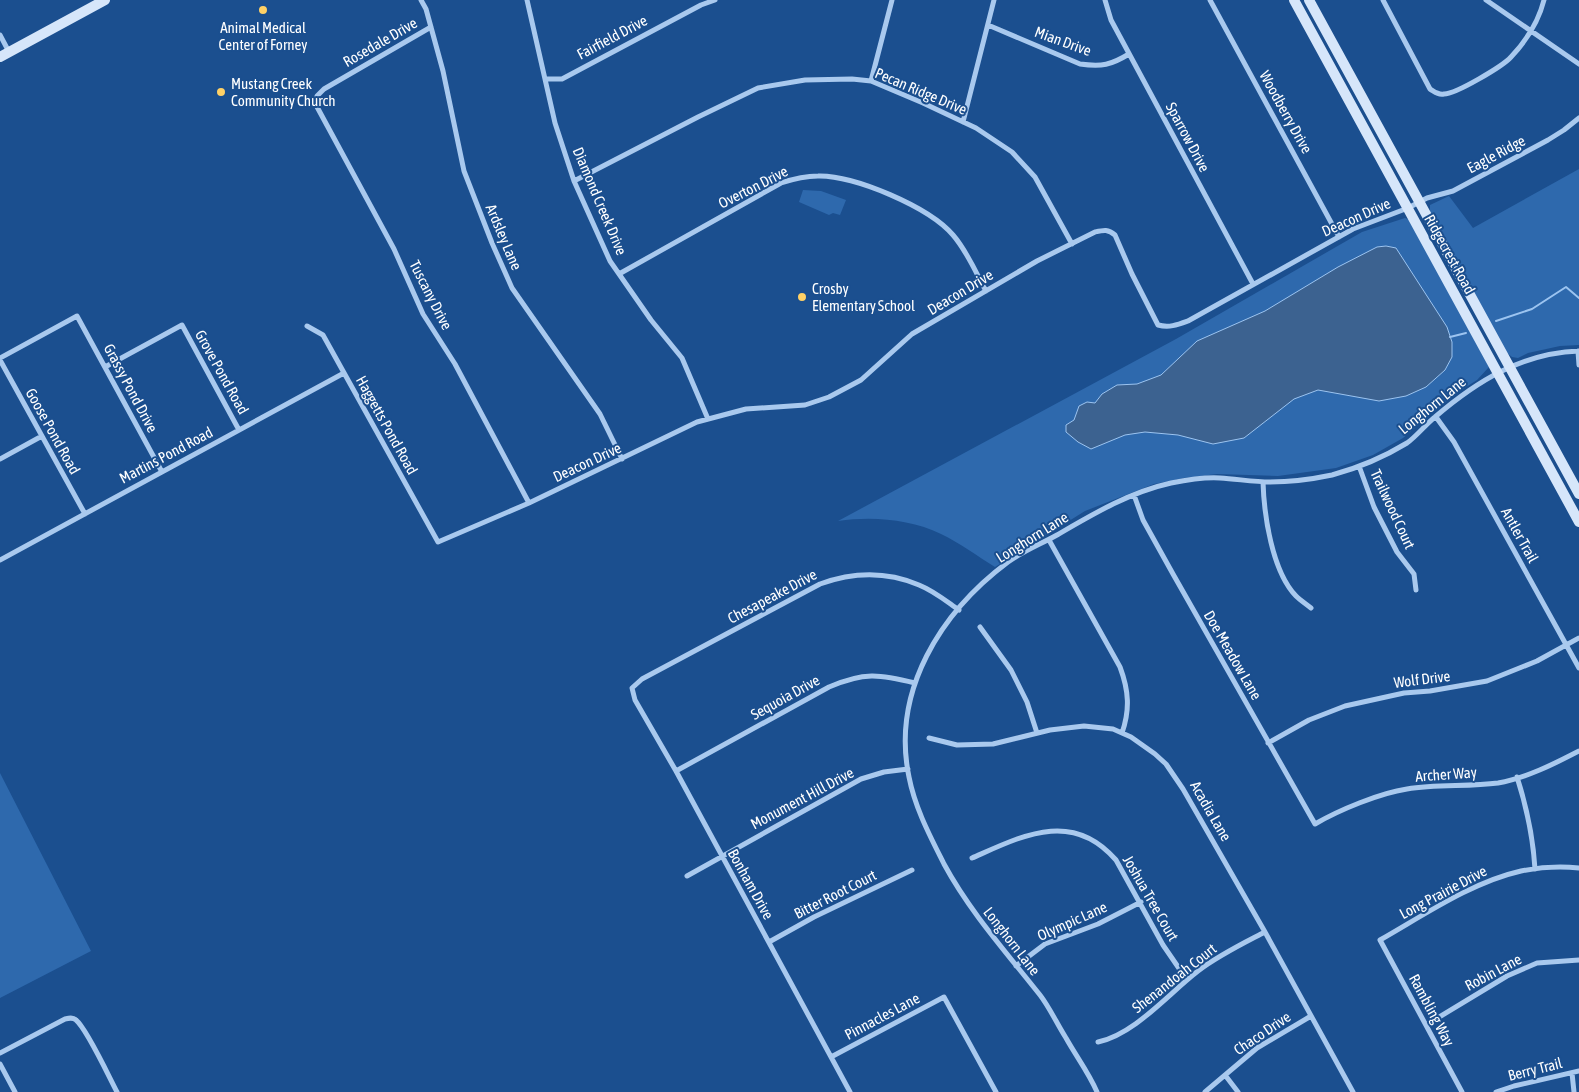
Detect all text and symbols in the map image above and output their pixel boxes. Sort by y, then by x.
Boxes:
marker: Animal Medical Center of Forney [257,4,269,16]
street label: Fairfield Drive [574,11,650,63]
street label: Rosedale Drive [340,14,420,70]
place label: Animal Medical Center of Forney [219,19,307,53]
street label: Mian Drive [1032,23,1094,59]
street label: Pecan Ridge Drive [873,64,970,118]
street label: Woodberry Drive [1256,68,1316,156]
place label: Mustang Creek Community Church [231,75,335,109]
marker: Mustang Creek Community Church [215,86,227,98]
street label: Sparrow Drive [1163,99,1213,175]
street label: Eagle Ridge [1464,131,1528,176]
street label: Diamond Creek Drive [570,144,630,258]
street label: Overton Drive [715,162,791,212]
street label: Deacon Drive [1319,194,1393,240]
street label: Ardsley Lane [483,202,526,273]
street label: Ridgecrest Road [1421,211,1479,297]
street label: Tuscany Drive [406,257,456,333]
street label: Deacon Drive [924,266,996,318]
place label: Crosby Elementary School [812,280,915,314]
marker: Crosby Elementary School [796,291,808,303]
street label: Grove Pond Road [192,327,252,417]
street label: Grassy Pond Drive [101,341,162,435]
street label: Haggetts Pond Road [353,373,421,477]
street label: Longhorn Lane [1395,373,1469,437]
street label: Goose Pond Road [22,385,84,477]
street label: Martins Pond Road [117,423,215,487]
street label: Deacon Drive [550,439,624,485]
street label: Trailwood Court [1367,467,1419,551]
street label: Antler Trail [1498,505,1542,565]
street label: Longhorn Lane [993,508,1071,566]
street label: Chesapeake Drive [725,565,820,627]
street label: Doe Meadow Lane [1201,607,1265,703]
street label: Wolf Drive [1393,667,1451,691]
street label: Sequoia Drive [748,671,823,723]
street label: Archer Way [1415,763,1477,785]
street label: Monument Hill Drive [748,764,857,832]
street label: Acadia Lane [1187,778,1235,844]
street label: Bonham Drive [725,846,777,922]
street label: Joshua Tree Court [1120,852,1182,944]
street label: Long Prairie Drive [1396,862,1490,922]
street label: Bitter Root Court [791,866,879,922]
street label: Olympic Lane [1034,898,1110,944]
street label: Longhorn Lane [980,904,1044,979]
street label: Shenandoah Court [1129,940,1219,1016]
street label: Robin Lane [1462,950,1524,994]
street label: Rambling Way [1406,971,1458,1049]
street label: Pinnacles Lane [842,989,923,1043]
street label: Chaco Drive [1230,1008,1294,1058]
street label: Berry Trail [1506,1054,1564,1084]

